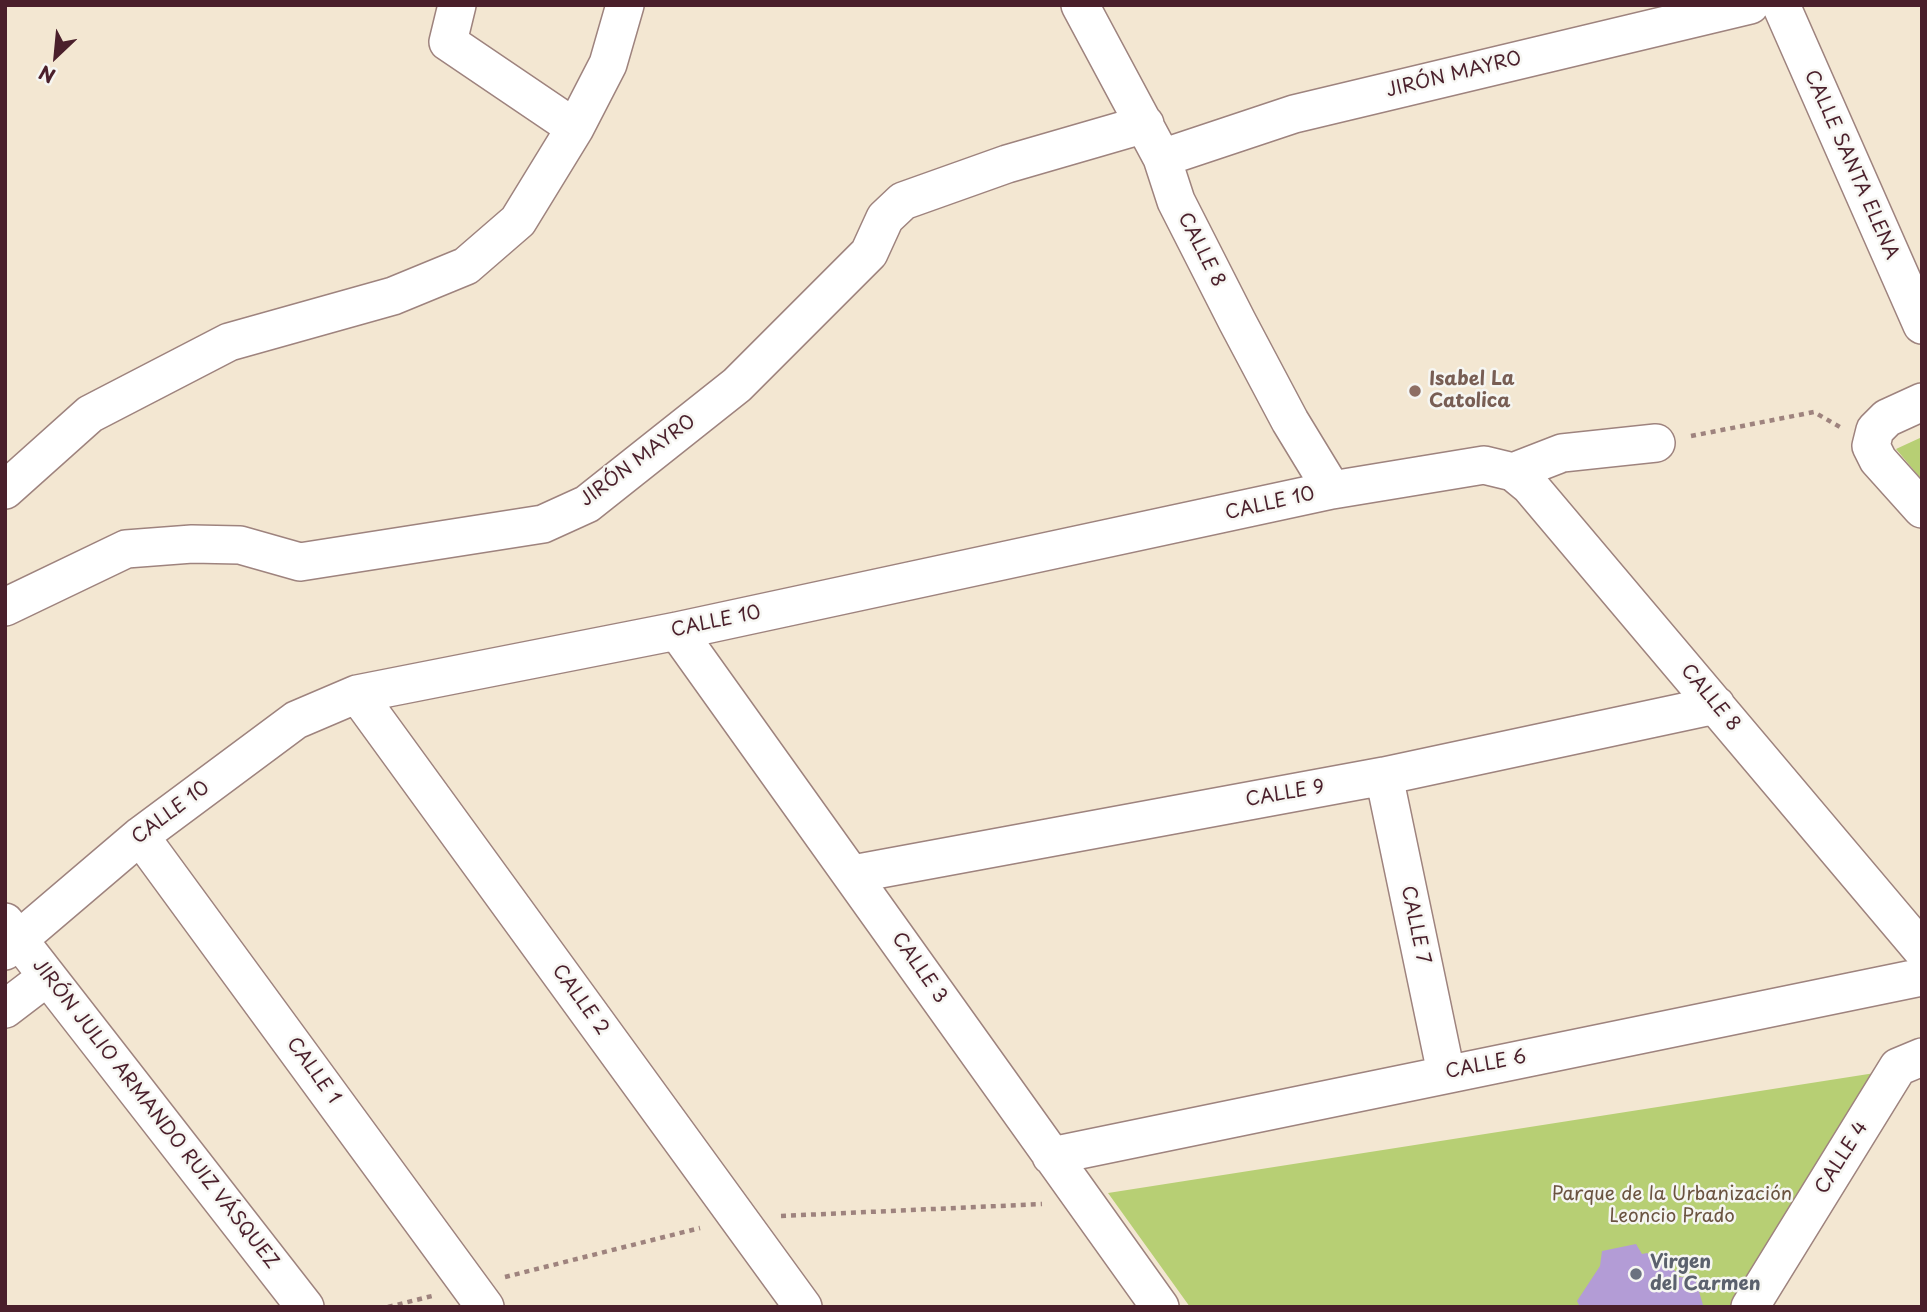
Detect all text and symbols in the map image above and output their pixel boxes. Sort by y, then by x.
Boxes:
north arrow [21,21,91,91]
street label: JIRÓN MAYRO [1384,47,1524,103]
text: N [34,59,60,91]
street label: CALLE SANTA ELENA [1799,67,1903,263]
street label: CALLE 8 [1173,209,1229,291]
place label: Isabel La Catolica [1429,369,1515,413]
marker: Isabel La Catolica [1407,383,1423,399]
street label: JIRÓN MAYRO [576,410,700,512]
street label: CALLE 10 [1223,483,1317,525]
street label: CALLE 10 [669,601,763,643]
street label: CALLE 8 [1675,660,1745,736]
street label: CALLE 9 [1244,776,1326,812]
street label: CALLE 10 [128,777,214,849]
street label: CALLE 7 [1396,884,1434,966]
street label: CALLE 3 [886,928,952,1008]
street label: JIRÓN JULIO ARMANDO RUIZ VÁSQUEZ [27,955,283,1273]
street label: CALLE 2 [547,960,613,1040]
street label: CALLE 1 [281,1033,345,1109]
street label: CALLE 6 [1444,1046,1528,1084]
street label: CALLE 4 [1811,1118,1873,1198]
park label: Parque de la Urbanización Leoncio Prado [1552,1184,1792,1228]
place label: Virgen del Carmen [1650,1252,1761,1296]
marker: Virgen del Carmen [1628,1266,1644,1282]

